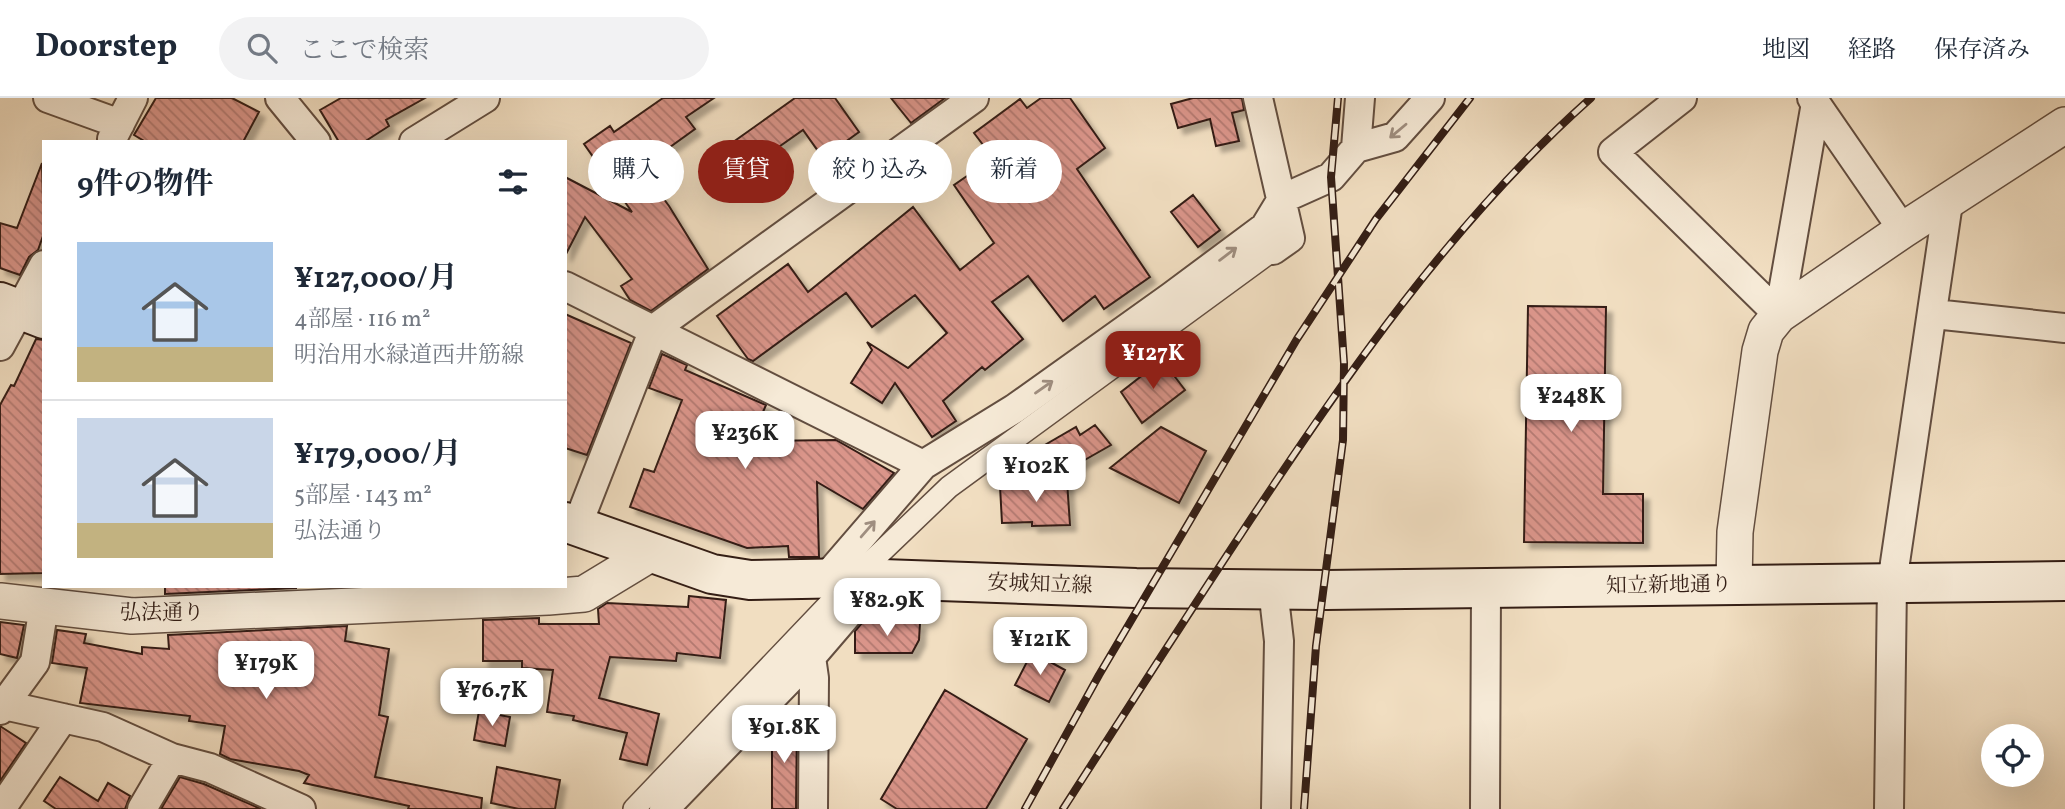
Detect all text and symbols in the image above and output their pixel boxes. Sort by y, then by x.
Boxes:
search box [219,17,709,80]
text: Doorstep [35,25,177,71]
icon: search [243,29,281,67]
text: ここで検索 [299,33,429,69]
text: 地図 [1762,34,1810,68]
text: 経路 [1848,34,1896,68]
text: 保存済み [1934,34,2030,68]
one-way arrow [1389,123,1407,139]
chip: 購入 [588,140,684,203]
chip: 賃貸 [698,140,794,203]
chip: 絞り込み [808,140,952,203]
chip: 新着 [966,140,1062,203]
icon: filters [494,163,532,201]
text: 9件の物件 [77,164,214,206]
one-way arrow [1218,247,1237,261]
text: ¥127,000/月 [294,258,458,300]
icon: home [133,270,217,354]
text: 4部屋 · 116 m² [294,304,430,336]
pin: ¥127K [1104,331,1202,391]
text: ¥127K [1121,338,1185,370]
text: 明治用水緑道西井筋線 [294,340,524,372]
pin: ¥248K [1522,374,1620,434]
one-way arrow [1034,380,1053,395]
text: ¥248K [1536,381,1606,413]
pin: ¥236K [696,412,794,471]
text: ¥236K [711,418,779,450]
text: ¥179,000/月 [294,434,462,476]
pin: ¥102K [987,444,1085,504]
icon: home [133,446,217,530]
text: ¥102K [1003,451,1069,483]
text: 5部屋 · 143 m² [294,480,432,512]
text: 弘法通り [294,516,386,548]
one-way arrow [860,520,876,538]
street label: 安城知立線 [987,569,1093,601]
street label: 知立新地通り [1606,570,1732,602]
pin: ¥82.9K [830,578,944,638]
text: ¥82.9K [850,585,924,617]
street label: 弘法通り [120,599,204,628]
pin: ¥121K [991,618,1089,677]
text: ¥121K [1009,624,1071,656]
pin: ¥179K [217,642,315,701]
text: ¥179K [234,648,298,680]
pin: ¥76.7K [435,668,549,728]
text: ¥76.7K [456,675,528,707]
pin: ¥91.8K [727,706,841,765]
text: ¥91.8K [748,712,820,744]
map controls [1981,724,2044,787]
button: locate [1981,724,2044,787]

